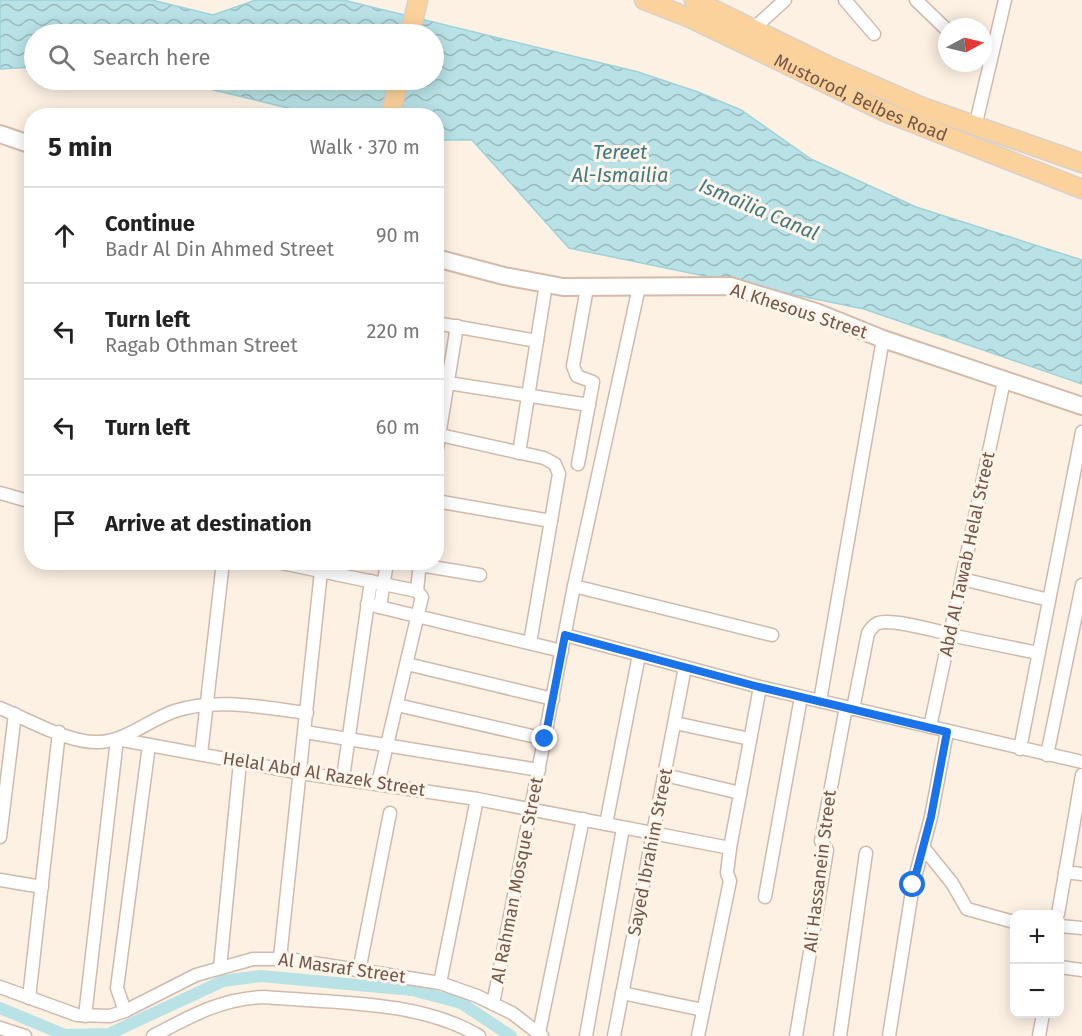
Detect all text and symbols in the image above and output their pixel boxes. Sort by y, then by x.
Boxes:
north arrow [938,18,992,72]
search box [24,24,444,90]
icon: search [45,41,78,74]
text: Search here [93,44,211,71]
street label: Mustorod, Belbes Road [771,49,950,146]
text: 5 min [48,132,112,163]
text: Walk · 370 m [310,135,420,159]
water label: Tereet Al-Ismailia [571,140,668,187]
water label: Ismaïlia Canal [695,173,823,245]
text: Continue [105,210,195,237]
icon: ahead [48,219,81,252]
text: 90 m [376,223,420,247]
text: Badr Al Din Ahmed Street [105,237,334,261]
street label: Al Khesous Street [728,278,871,344]
text: Turn left [105,306,190,333]
icon: left [48,315,81,348]
text: 220 m [367,319,420,343]
text: Ragab Othman Street [105,333,298,357]
icon: left [48,411,81,444]
text: Turn left [105,414,190,441]
text: 60 m [376,415,420,439]
street label: Abd Al Tawab Helal Street [935,449,1000,658]
icon: arrive [48,507,81,540]
text: Arrive at destination [105,510,312,537]
route end [531,725,557,751]
street label: Helal Abd Al Razek Street [221,747,427,801]
street label: Sayed Ibrahim Street [623,766,677,938]
street label: Al Rahman Mosque Street [486,775,548,985]
street label: Ali Hassanein Street [799,788,841,953]
route start [899,871,925,897]
map controls [1010,910,1064,1018]
button: + [1010,910,1064,964]
street label: Al Masraf Street [277,948,407,988]
button: − [1010,964,1064,1018]

